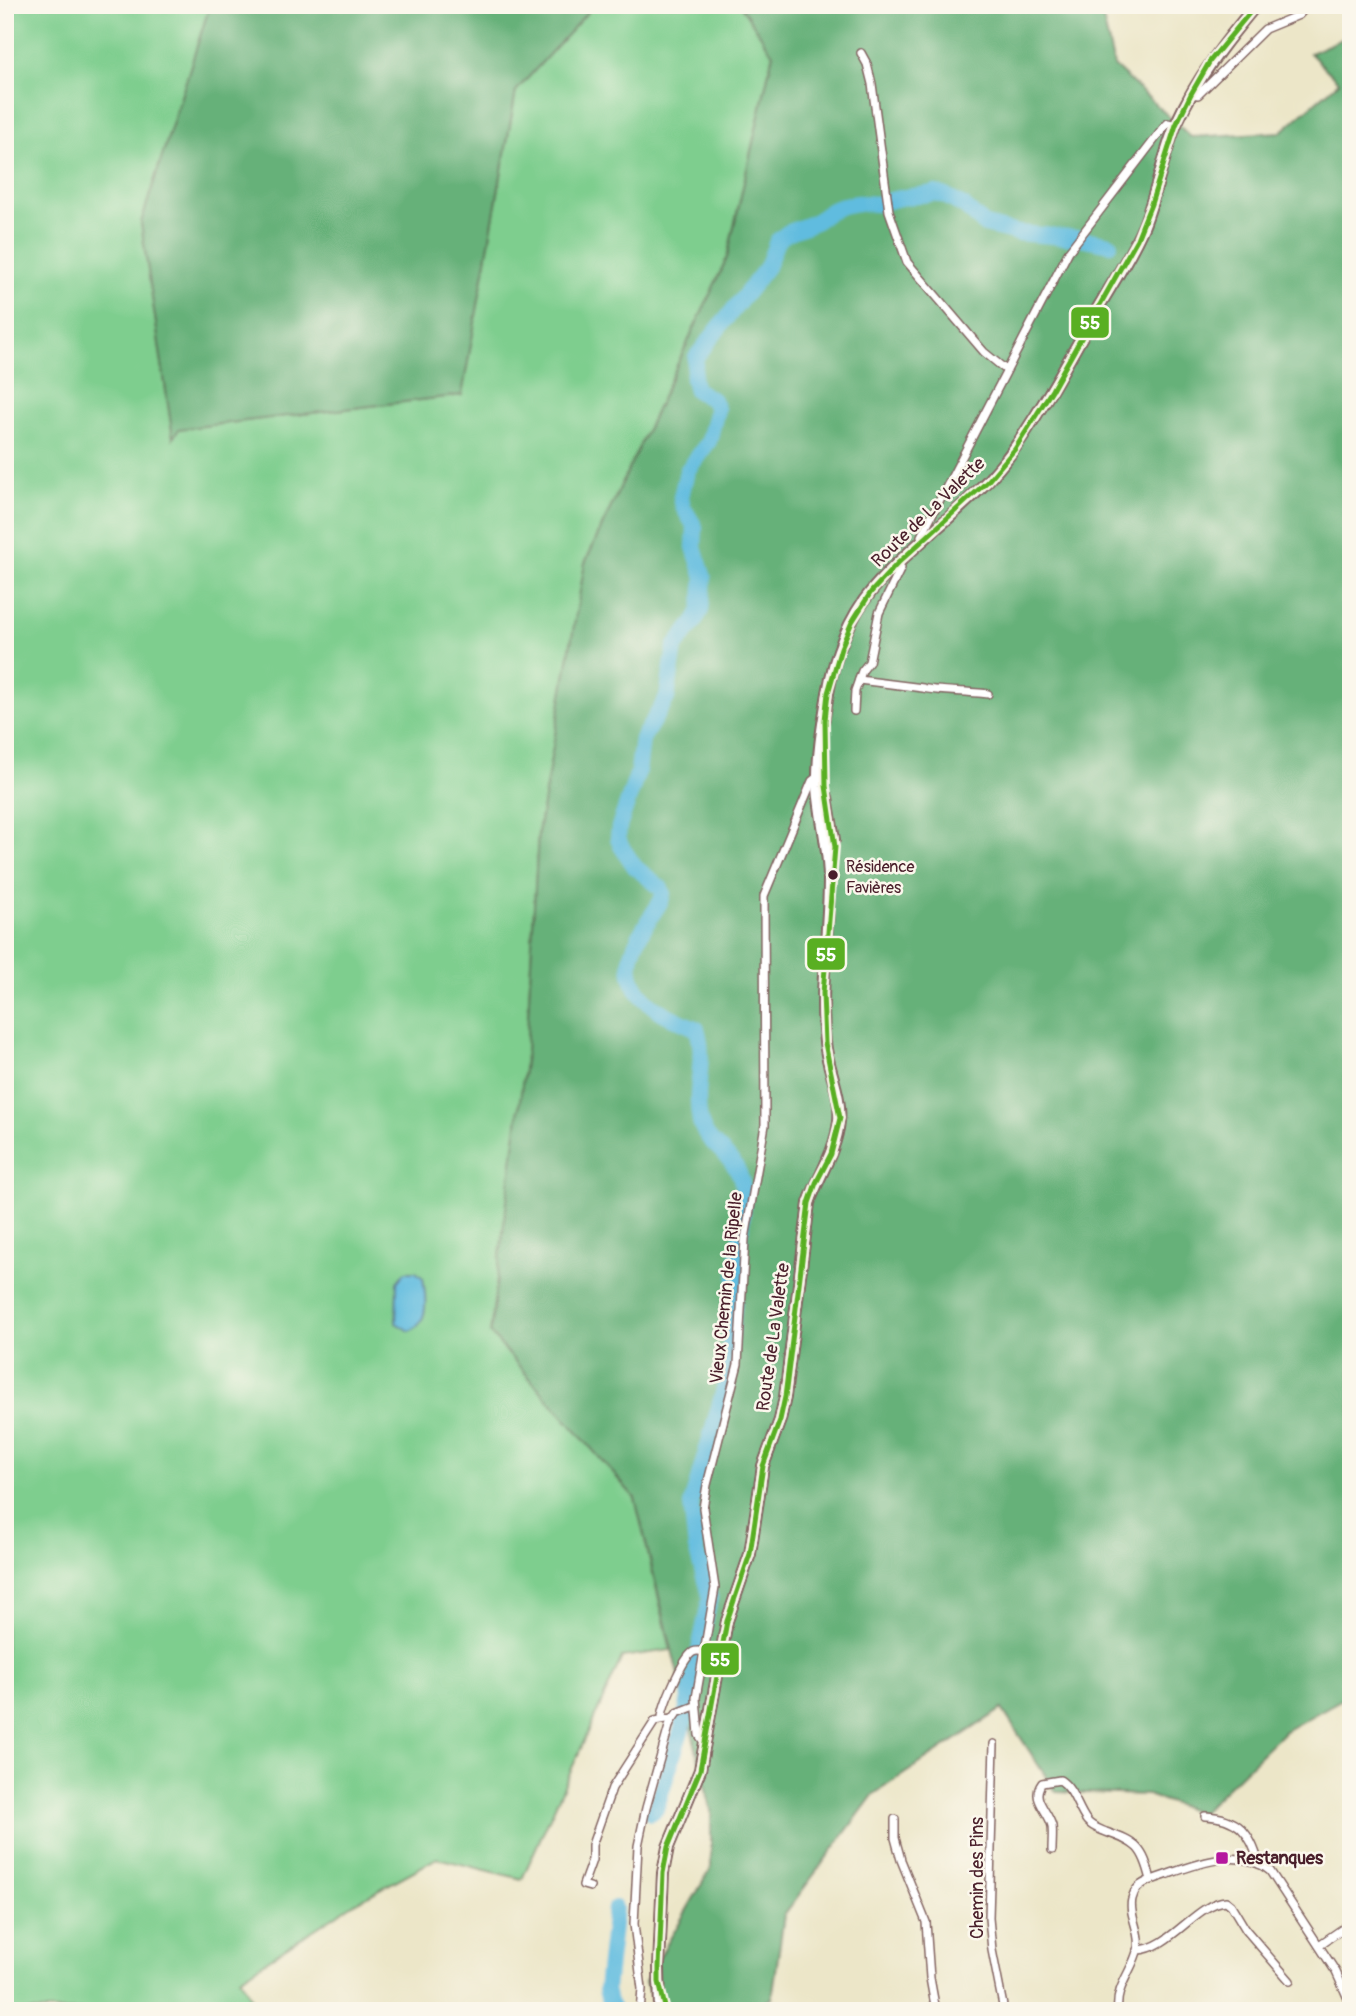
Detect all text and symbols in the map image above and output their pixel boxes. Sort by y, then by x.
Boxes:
line badge: 55 [1070,306,1110,339]
text: 55 [1080,311,1100,335]
street label: Route de La Valette [867,452,990,572]
place label: Résidence Favières [846,857,915,898]
marker: Résidence Favières [826,868,840,882]
line badge: 55 [806,937,846,971]
text: 55 [816,943,836,967]
street label: Vieux Chemin de la Ripelle [705,1191,748,1385]
street label: Route de La Valette [752,1262,795,1412]
line badge: 55 [700,1642,740,1676]
text: 55 [710,1648,730,1672]
street label: Chemin des Pins [966,1817,989,1939]
place label: Restanques [1236,1847,1324,1870]
marker: Restanques [1214,1850,1230,1866]

